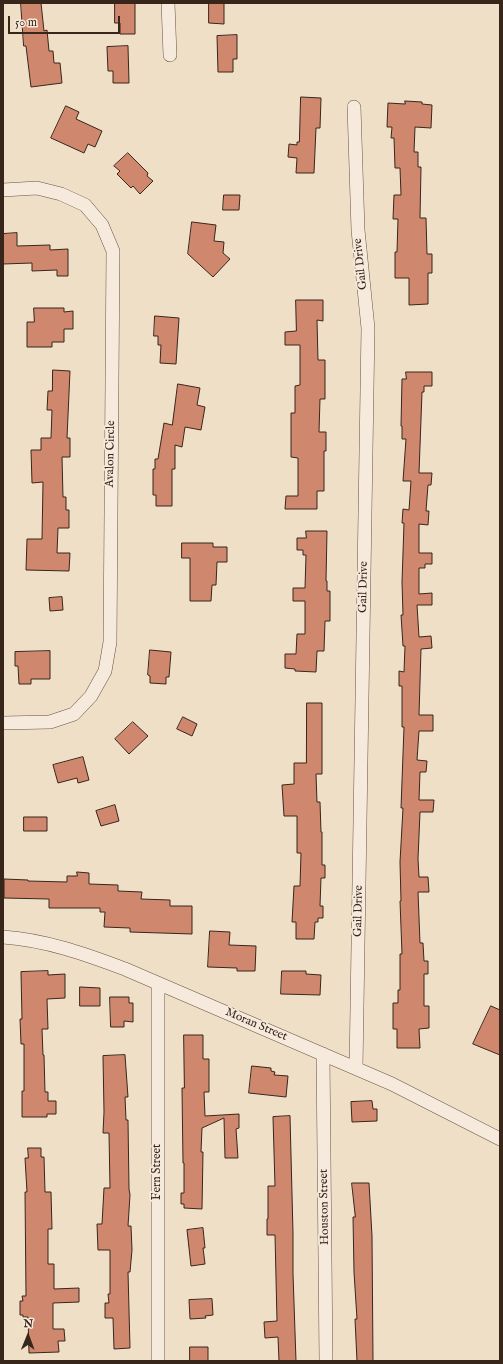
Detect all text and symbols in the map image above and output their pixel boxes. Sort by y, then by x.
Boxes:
scale bar [10,8,122,34]
text: 50 m [15,15,37,30]
street label: Gail Drive [351,237,371,291]
street label: Avalon Circle [103,420,119,488]
street label: Gail Drive [356,561,372,613]
street label: Gail Drive [351,885,367,937]
street label: Moran Street [223,1005,289,1045]
street label: Fern Street [151,1144,165,1200]
street label: Houston Street [317,1169,333,1245]
north arrow [8,1316,48,1356]
text: N [23,1317,33,1331]

